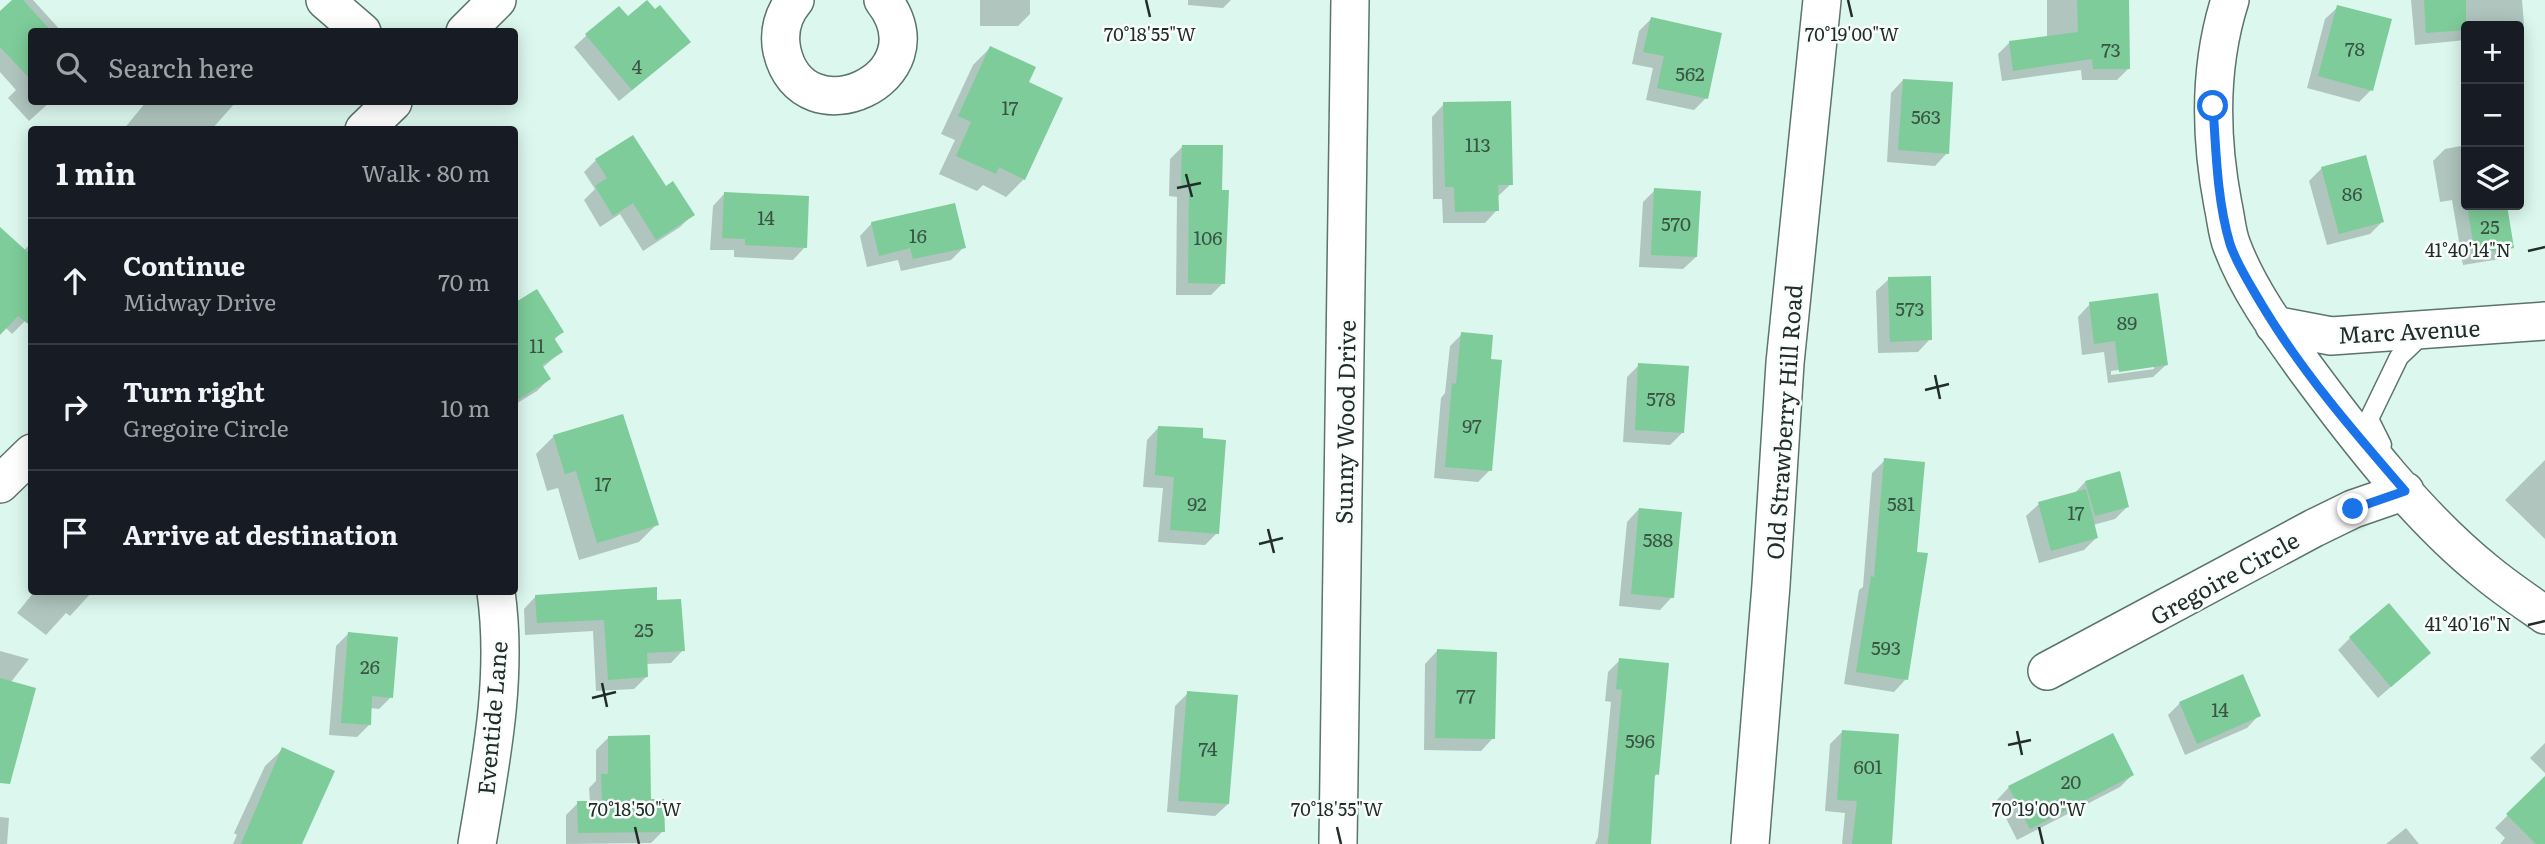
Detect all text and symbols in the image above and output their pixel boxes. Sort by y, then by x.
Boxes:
text: 70°18'55"W [1104,20,1196,47]
text: 70°19'00"W [1805,20,1899,47]
map controls [2461,21,2524,210]
button: + [2461,21,2524,84]
search box [28,28,518,105]
house number: 78 [2345,34,2365,62]
house number: 73 [2101,35,2121,63]
text: Search here [108,47,254,86]
icon: search [52,48,90,86]
house number: 4 [632,52,643,80]
house number: 562 [1675,59,1705,87]
button: − [2461,84,2524,147]
route start [2197,90,2228,121]
house number: 17 [1002,93,1019,121]
house number: 563 [1911,102,1941,130]
house number: 113 [1465,130,1491,158]
button: layers [2461,147,2524,210]
text: 1 min [56,150,136,194]
text: Walk · 80 m [361,155,490,189]
house number: 86 [2342,179,2362,207]
house number: 14 [757,203,775,231]
house number: 570 [1661,209,1691,237]
house number: 25 [2480,212,2500,240]
house number: 16 [909,221,927,249]
house number: 106 [1194,223,1222,251]
text: 41°40'14"N [2425,236,2511,263]
text: Continue [123,245,245,284]
icon: ahead [56,262,94,300]
text: 70 m [438,264,490,298]
street label: Old Strawberry Hill Road [1756,283,1810,561]
text: Midway Drive [123,284,276,318]
house number: 573 [1895,294,1925,322]
house number: 89 [2117,308,2137,336]
street label: Marc Avenue [2337,309,2481,351]
street label: Sunny Wood Drive [1325,320,1363,524]
house number: 11 [529,331,545,359]
text: Turn right [123,371,265,410]
house number: 578 [1646,384,1676,412]
icon: right [56,388,94,426]
text: 10 m [440,390,490,424]
text: Gregoire Circle [123,410,289,444]
house number: 97 [1462,411,1482,439]
house number: 17 [595,469,612,497]
house number: 92 [1187,489,1207,517]
house number: 581 [1887,489,1915,517]
route end [2337,493,2368,524]
house number: 17 [2068,498,2085,526]
icon: arrive [56,514,94,552]
text: Arrive at destination [123,514,398,553]
street label: Gregoire Circle [2143,522,2305,632]
house number: 588 [1643,525,1673,553]
text: 41°40'16"N [2425,610,2511,637]
house number: 25 [634,615,654,643]
house number: 593 [1871,633,1901,661]
street label: Eventide Lane [467,639,515,796]
house number: 26 [360,652,380,680]
house number: 77 [1456,681,1476,709]
house number: 14 [2211,695,2229,723]
house number: 596 [1625,726,1655,754]
house number: 74 [1199,734,1218,762]
house number: 601 [1854,752,1883,780]
house number: 20 [2061,767,2081,795]
text: 70°18'50"W [588,795,682,822]
text: 70°18'55"W [1291,795,1383,822]
text: 70°19'00"W [1992,795,2086,822]

